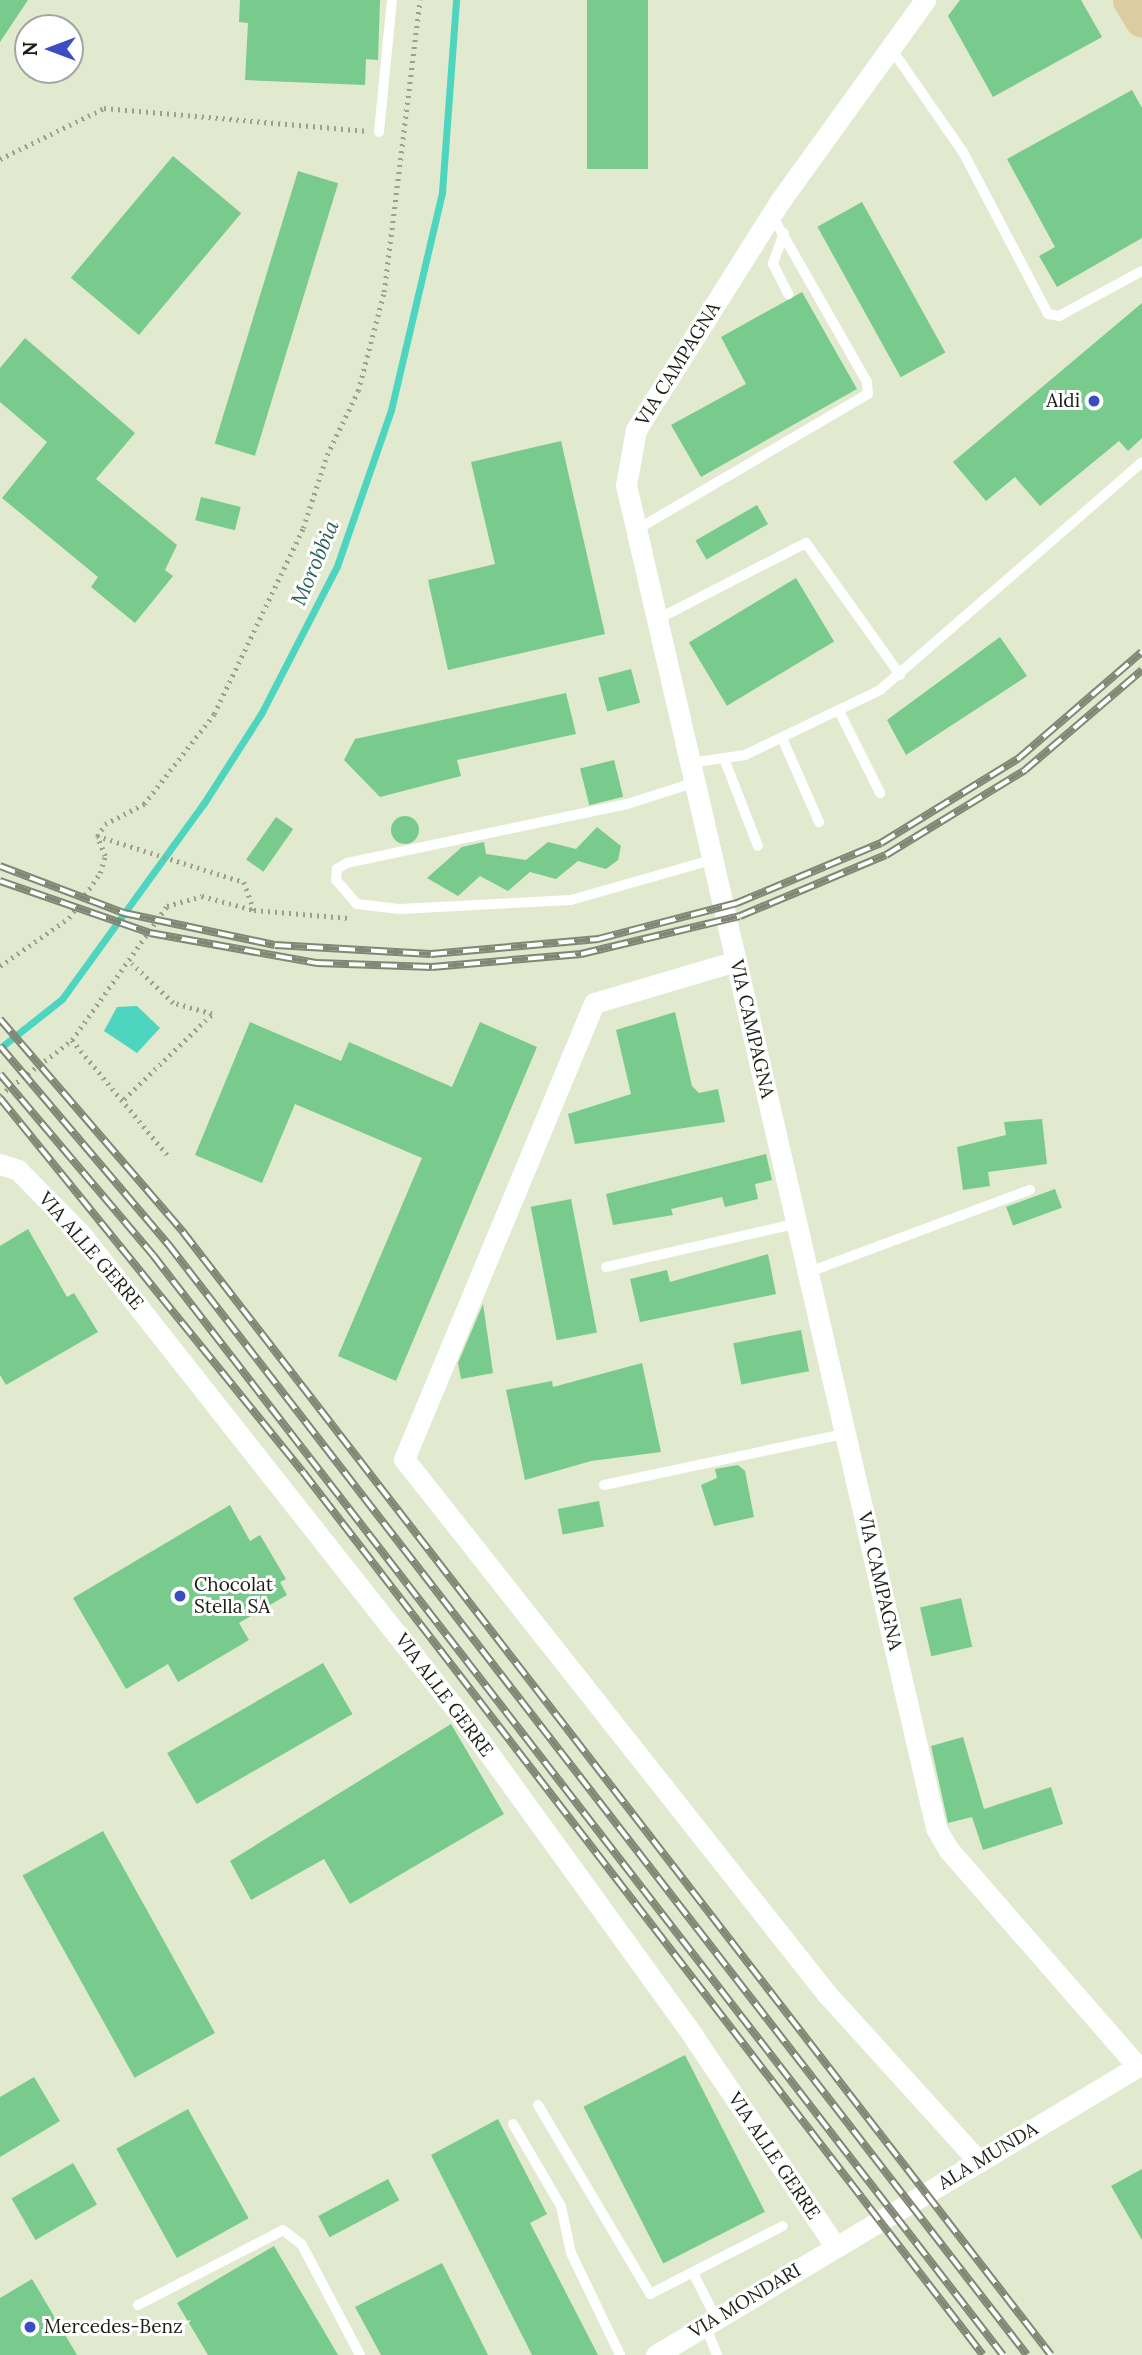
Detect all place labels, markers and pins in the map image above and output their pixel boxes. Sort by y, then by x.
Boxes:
place label: Aldi [1046,390,1080,412]
marker: Aldi [1086,393,1102,409]
place label: Chocolat Stella SA [194,1574,273,1618]
marker: Chocolat Stella SA [172,1588,188,1604]
place label: Mercedes-Benz [44,2316,183,2338]
marker: Mercedes-Benz [22,2319,38,2335]

